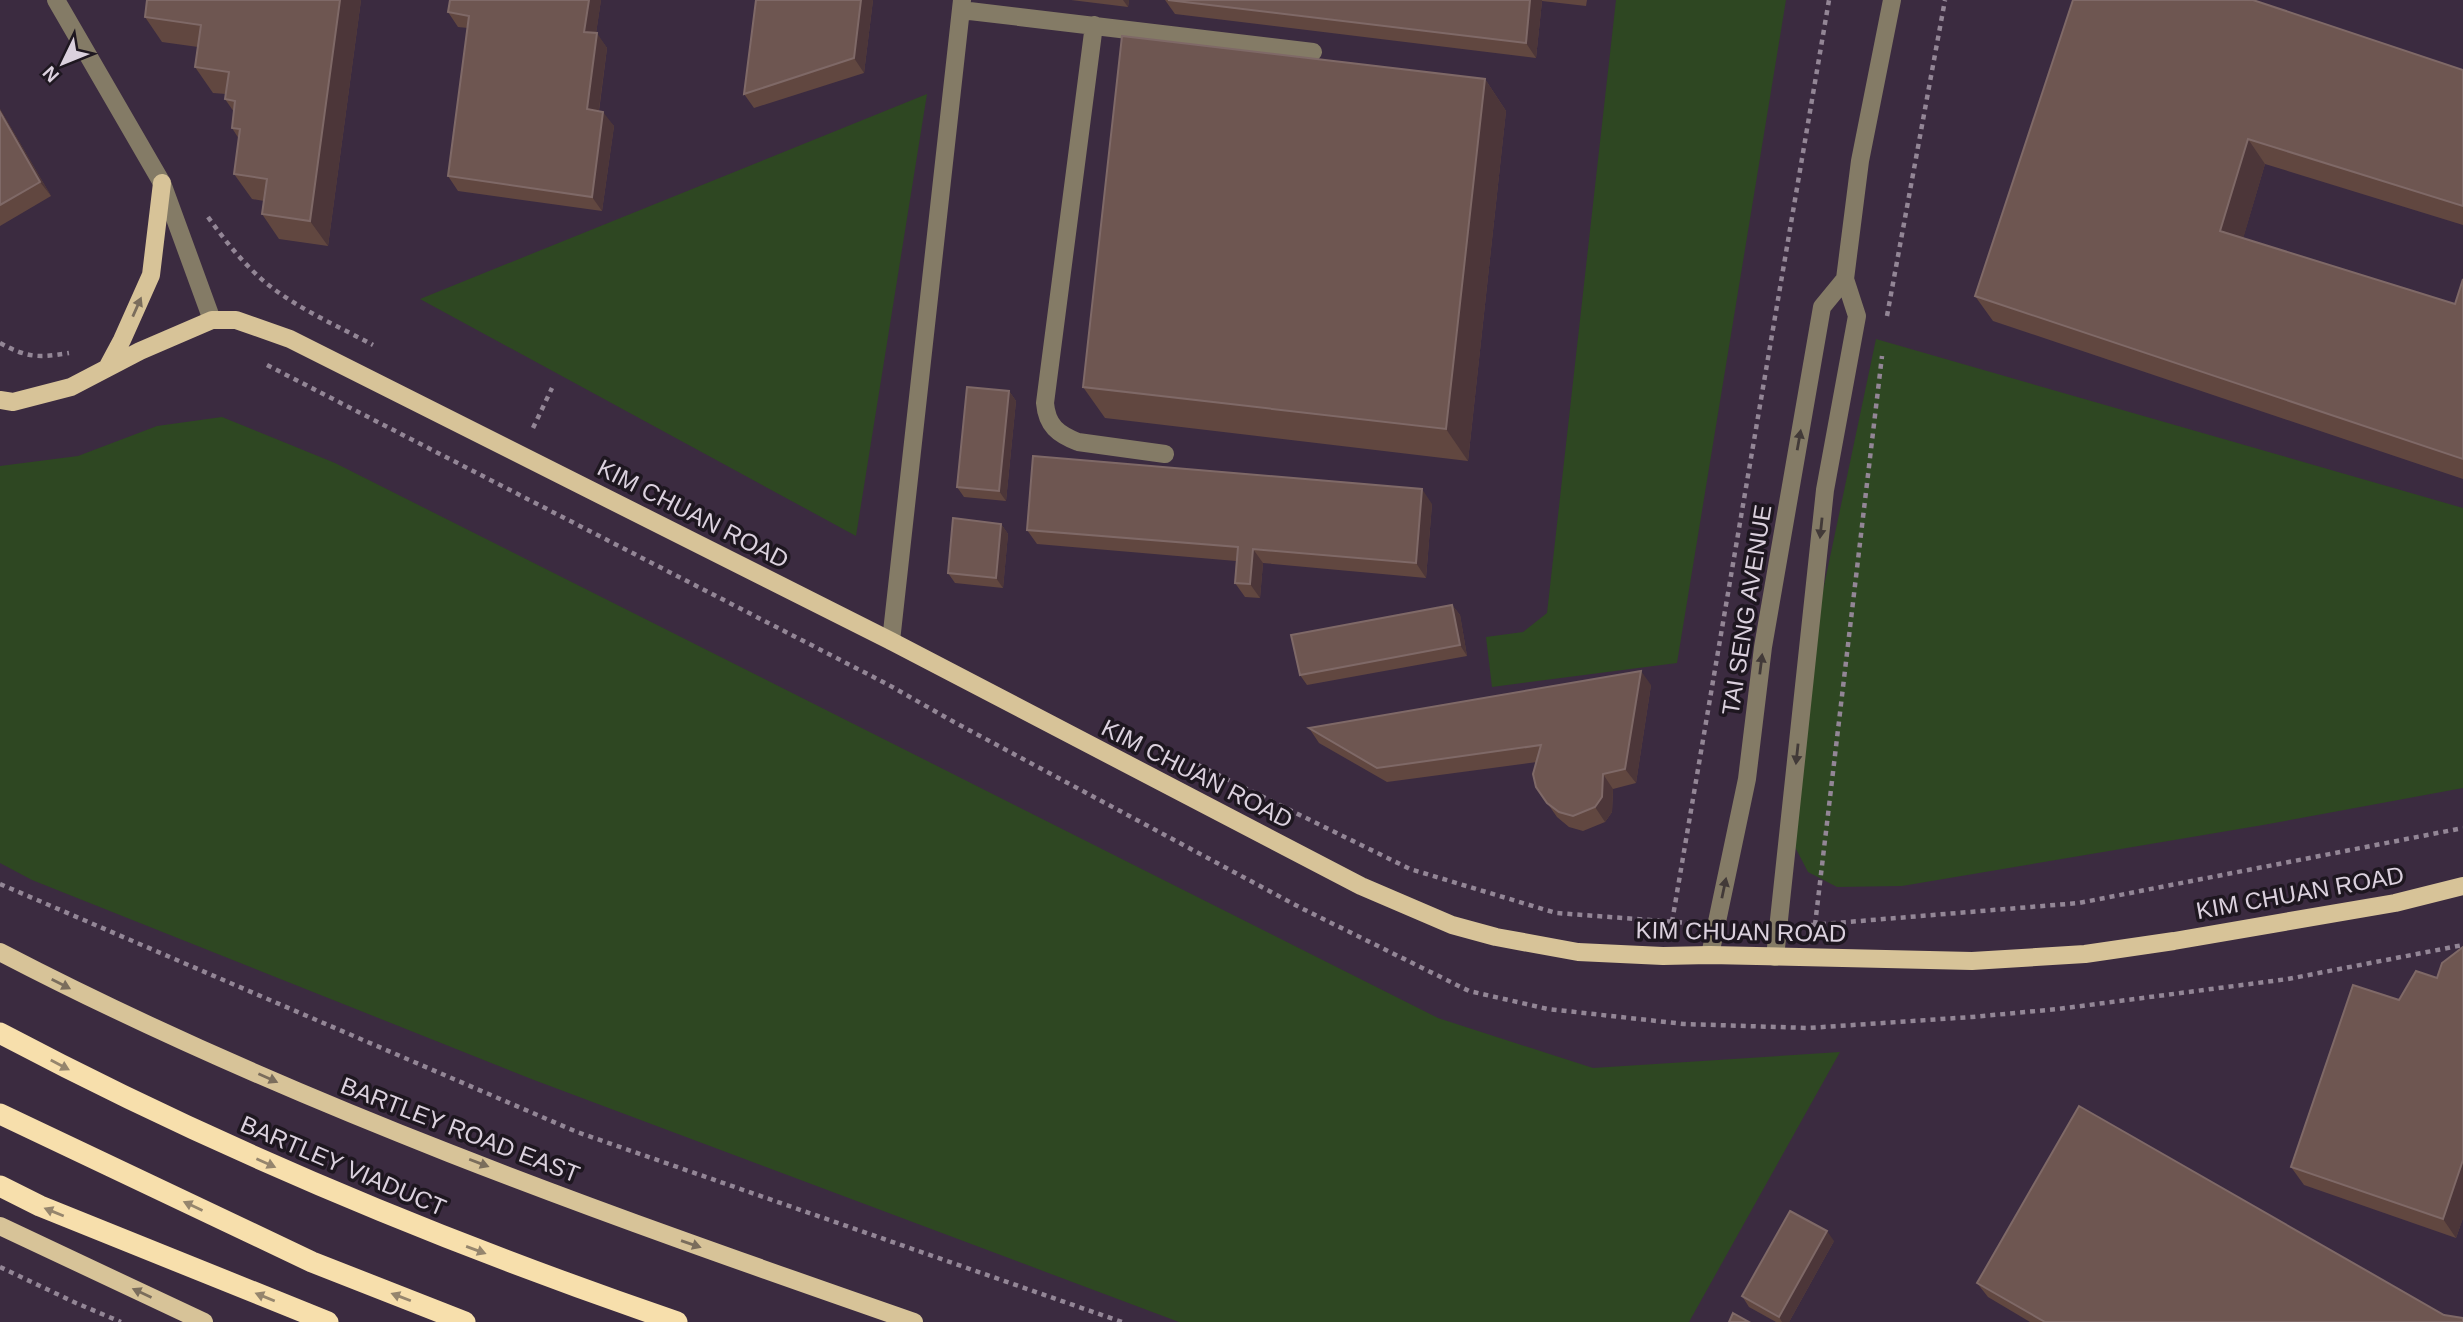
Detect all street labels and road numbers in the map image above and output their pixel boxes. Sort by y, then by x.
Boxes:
street label: KIM CHUAN ROAD [593,454,793,573]
street label: TAI SENG AVENUE [1717,503,1776,717]
street label: KIM CHUAN ROAD [1097,714,1297,833]
street label: KIM CHUAN ROAD [2194,861,2406,924]
street label: KIM CHUAN ROAD [1635,916,1847,947]
street label: BARTLEY ROAD EAST [337,1071,584,1188]
street label: BARTLEY VIADUCT [236,1110,450,1221]

